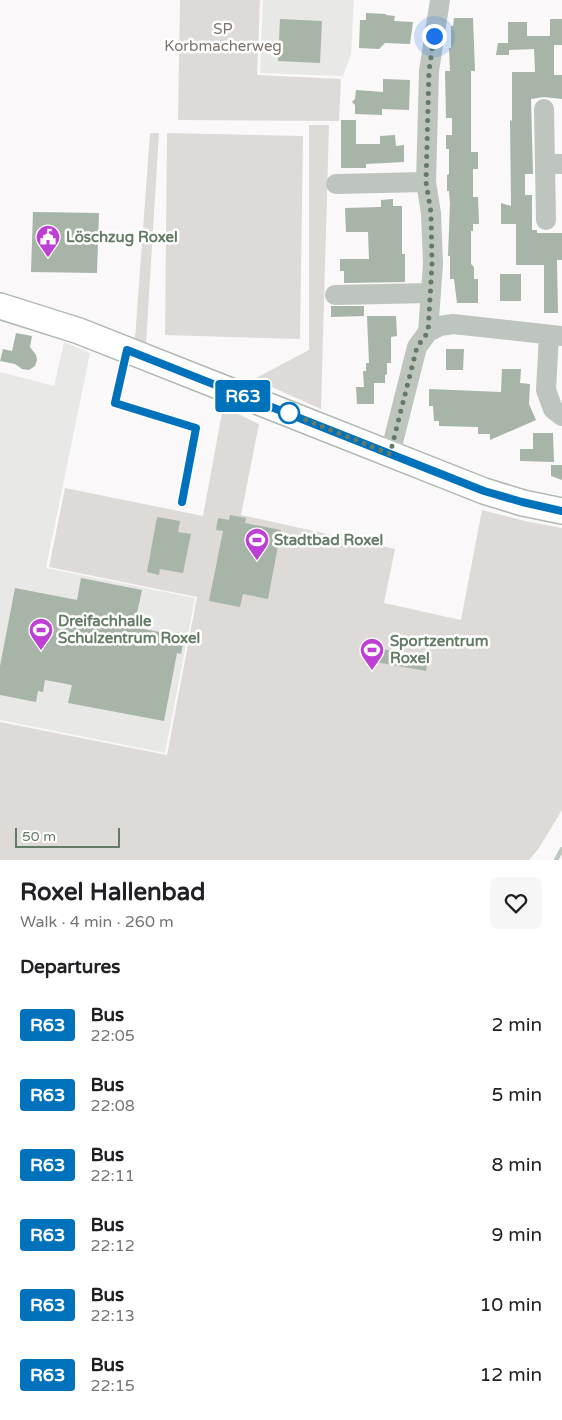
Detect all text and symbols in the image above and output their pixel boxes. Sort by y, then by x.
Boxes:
park label: SP Korbmacherweg [164,20,282,55]
your location [422,24,447,49]
public building icon: Löschzug Roxel [35,224,61,258]
place label: Löschzug Roxel [66,228,178,247]
line badge: R63 [214,380,272,412]
text: R63 [225,385,261,407]
unlabelled marker [278,402,300,424]
sports icon: Stadtbad Roxel [244,527,270,561]
place label: Stadtbad Roxel [274,531,383,549]
place label: Dreifachhalle Schulzentrum Roxel [58,612,200,647]
sports icon: Dreifachhalle Schulzentrum Roxel [28,617,54,651]
place label: Sportzentrum Roxel [390,632,488,667]
sports icon: Sportzentrum Roxel [359,637,385,671]
scale bar [15,825,120,848]
text: 50 m [22,828,56,845]
button: heart [490,877,542,929]
text: Roxel Hallenbad [20,878,205,907]
text: Walk · 4 min · 260 m [20,912,174,932]
text: Departures [20,956,120,978]
text: Bus [90,1004,124,1026]
text: R63 [30,1014,65,1036]
text: 2 min [491,1014,542,1036]
text: 22:05 [90,1026,135,1046]
text: Bus [90,1074,124,1096]
text: R63 [30,1084,65,1106]
text: 5 min [491,1084,542,1106]
text: 22:08 [90,1096,135,1116]
text: Bus [90,1144,124,1166]
text: R63 [30,1154,65,1176]
text: 8 min [491,1154,542,1176]
text: 22:11 [90,1166,135,1186]
text: Bus [90,1214,124,1236]
text: R63 [30,1224,65,1246]
text: 9 min [491,1224,542,1246]
text: 22:12 [90,1236,135,1256]
text: Bus [90,1284,124,1306]
text: R63 [30,1294,65,1316]
text: 10 min [479,1294,542,1316]
text: 22:13 [90,1306,135,1326]
text: Bus [90,1354,124,1376]
text: R63 [30,1364,65,1386]
text: 12 min [479,1364,542,1386]
text: 22:15 [90,1376,135,1396]

